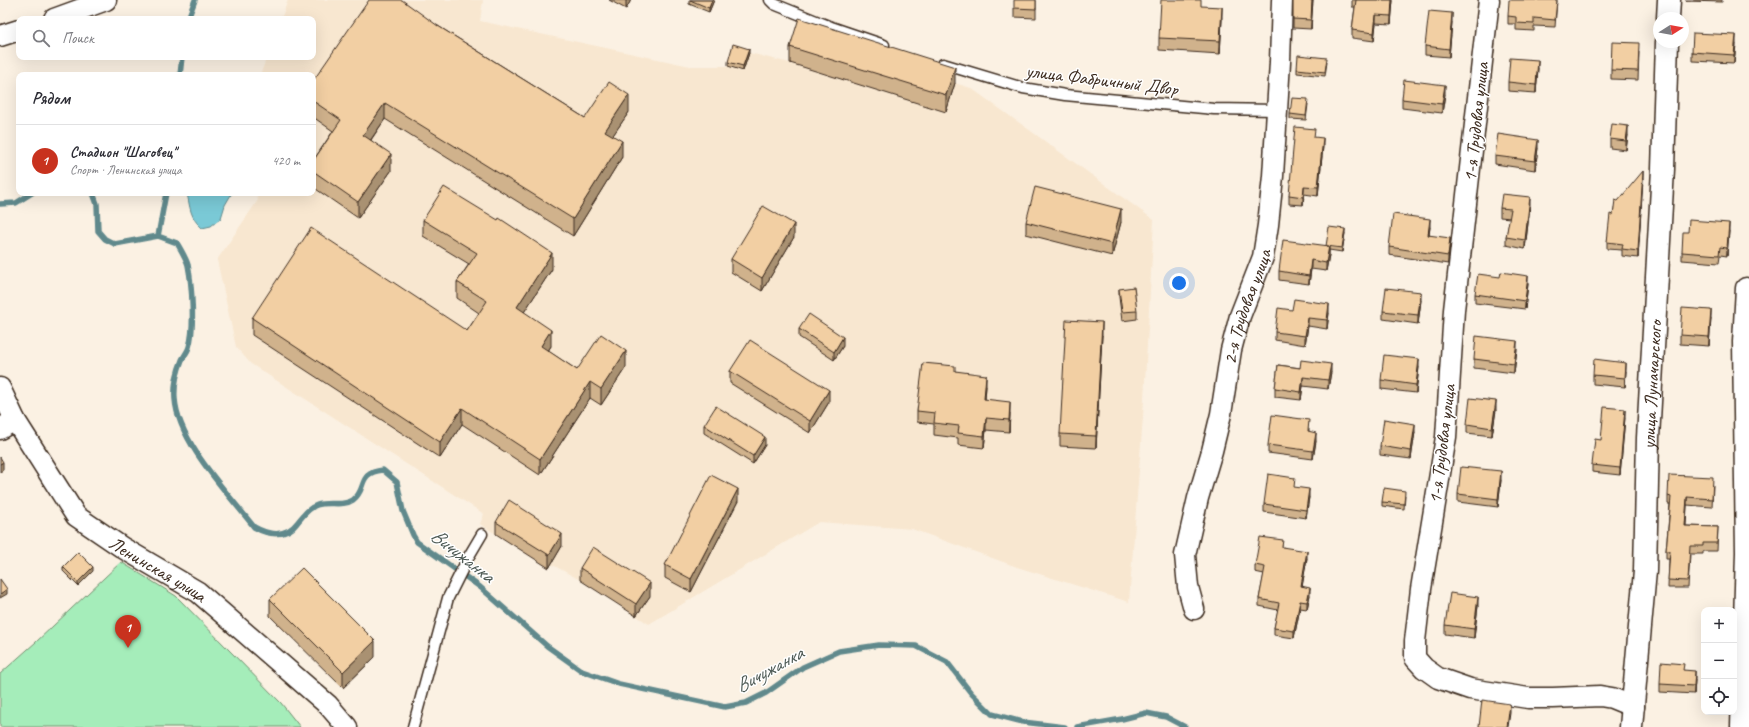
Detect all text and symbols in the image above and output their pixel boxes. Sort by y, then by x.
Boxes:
north arrow [1653,12,1689,48]
search box [16,16,316,60]
icon: search [30,27,52,49]
text: Поиск [62,29,94,48]
street label: улица Фабричный Двор [1024,59,1181,101]
street label: 1-я Трудовая улица [1458,60,1494,183]
text: Рядом [32,88,70,109]
text: Стадион "Шаговец" [70,143,176,162]
text: 1 [42,153,48,169]
text: 420 m [272,153,300,169]
text: Спорт · Ленинская улица [70,162,182,178]
street label: 2-я Трудовая улица [1218,247,1277,366]
your location [1169,273,1189,293]
street label: улица Луначарского [1637,318,1668,450]
street label: 1-я Трудовая улица [1423,382,1461,505]
water label: Вичужанка [426,523,501,589]
street label: Ленинская улица [104,531,213,609]
map controls [1701,607,1737,715]
button: + [1701,607,1737,643]
pin: 1 [115,615,141,648]
water label: Вичужанка [731,640,810,698]
button: − [1701,643,1737,679]
button: locate [1701,679,1737,715]

